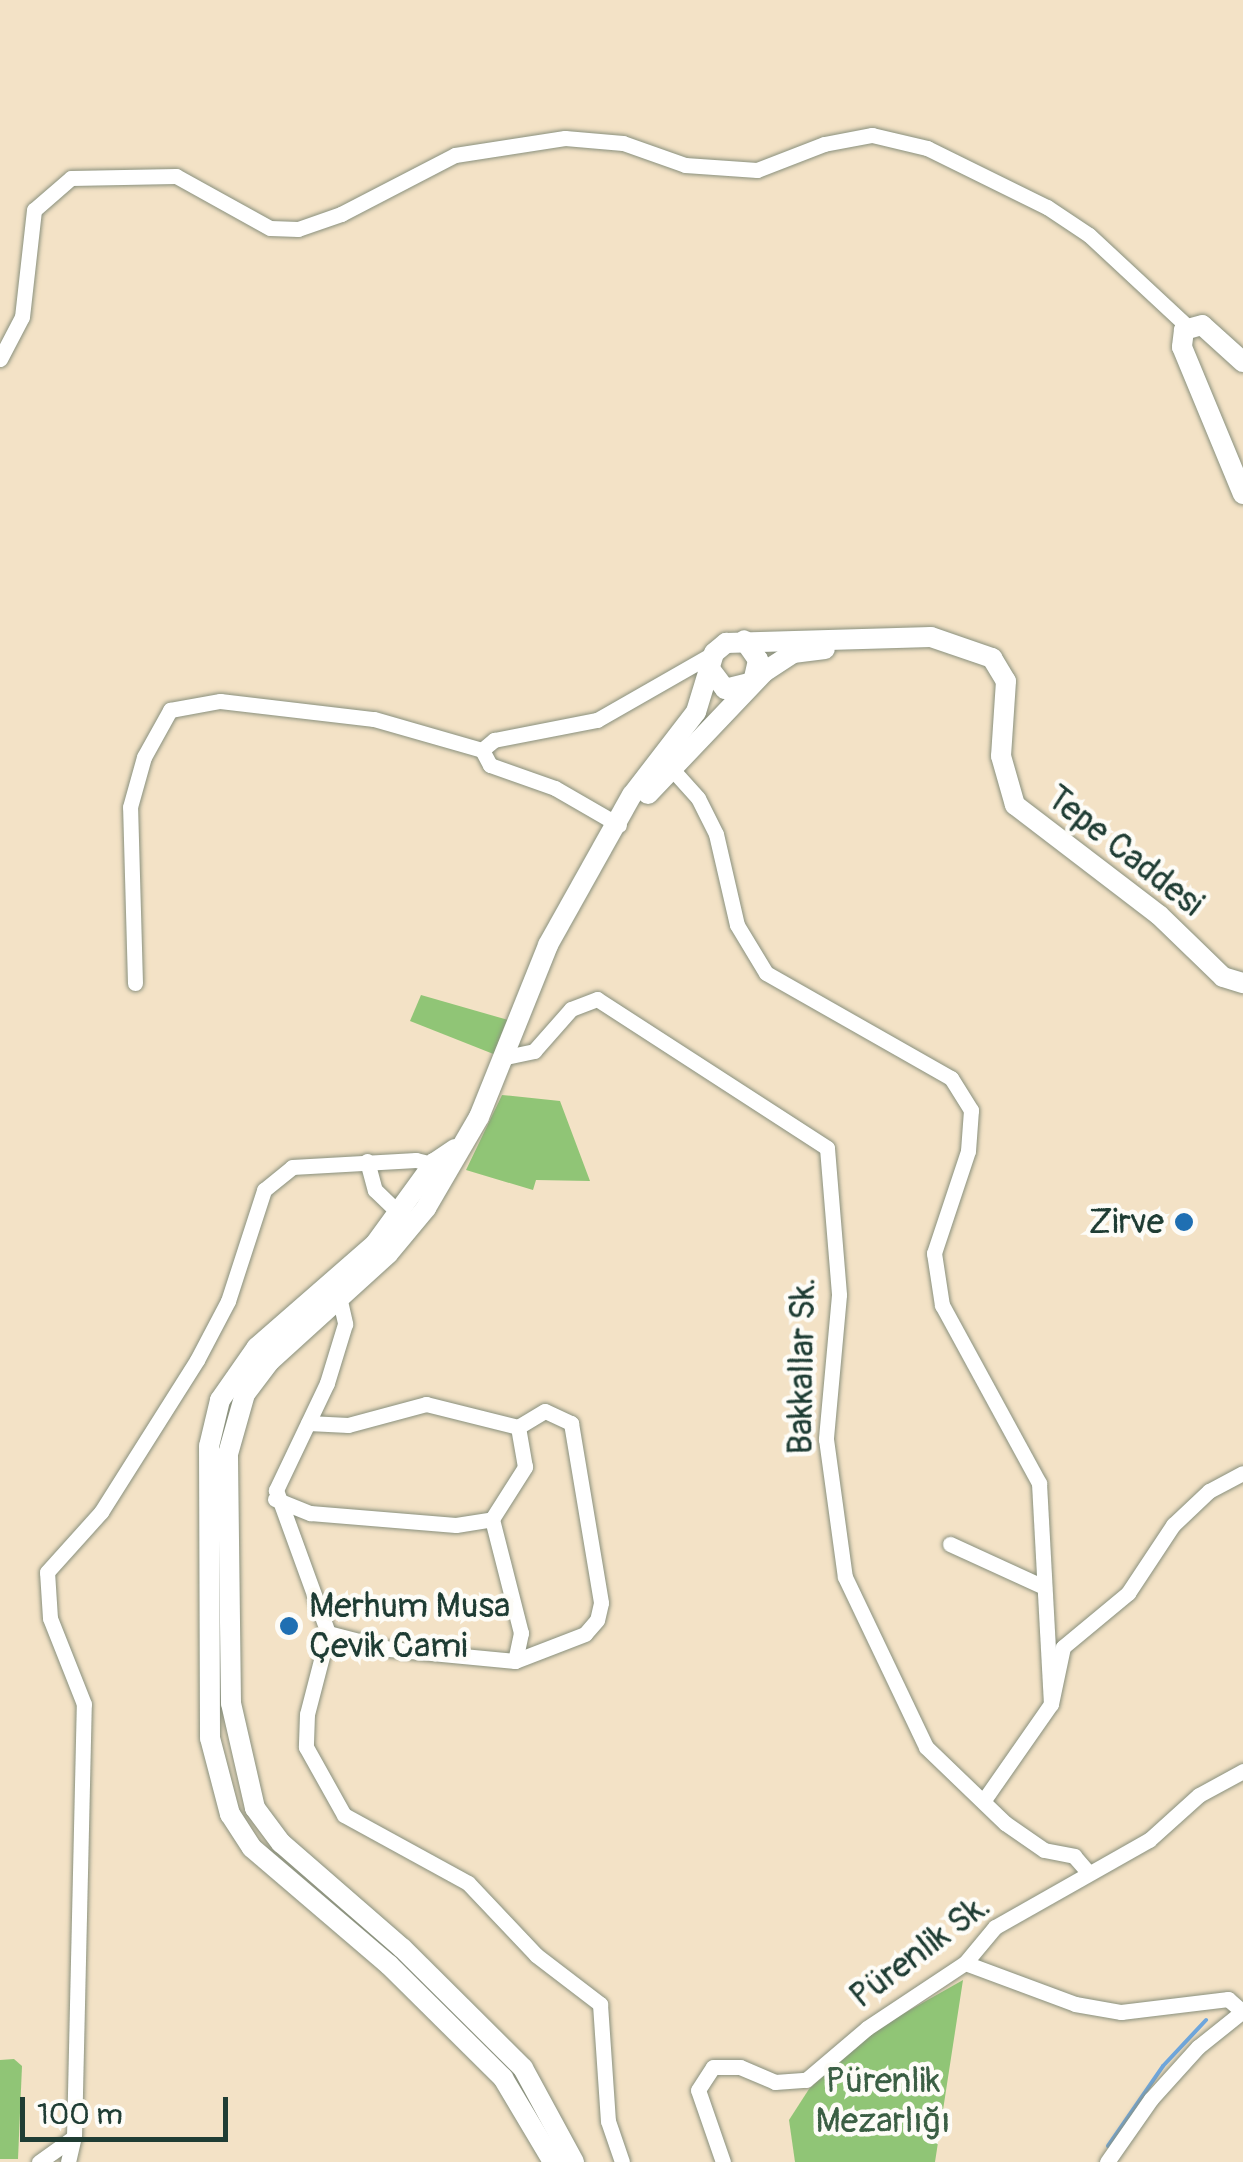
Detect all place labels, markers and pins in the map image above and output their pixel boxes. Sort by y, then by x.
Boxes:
place label: Zirve [1088,1201,1164,1243]
marker: Zirve [1173,1211,1195,1233]
place label: Merhum Musa Çevik Cami [309,1585,510,1667]
marker: Merhum Musa Çevik Cami [278,1615,300,1637]

